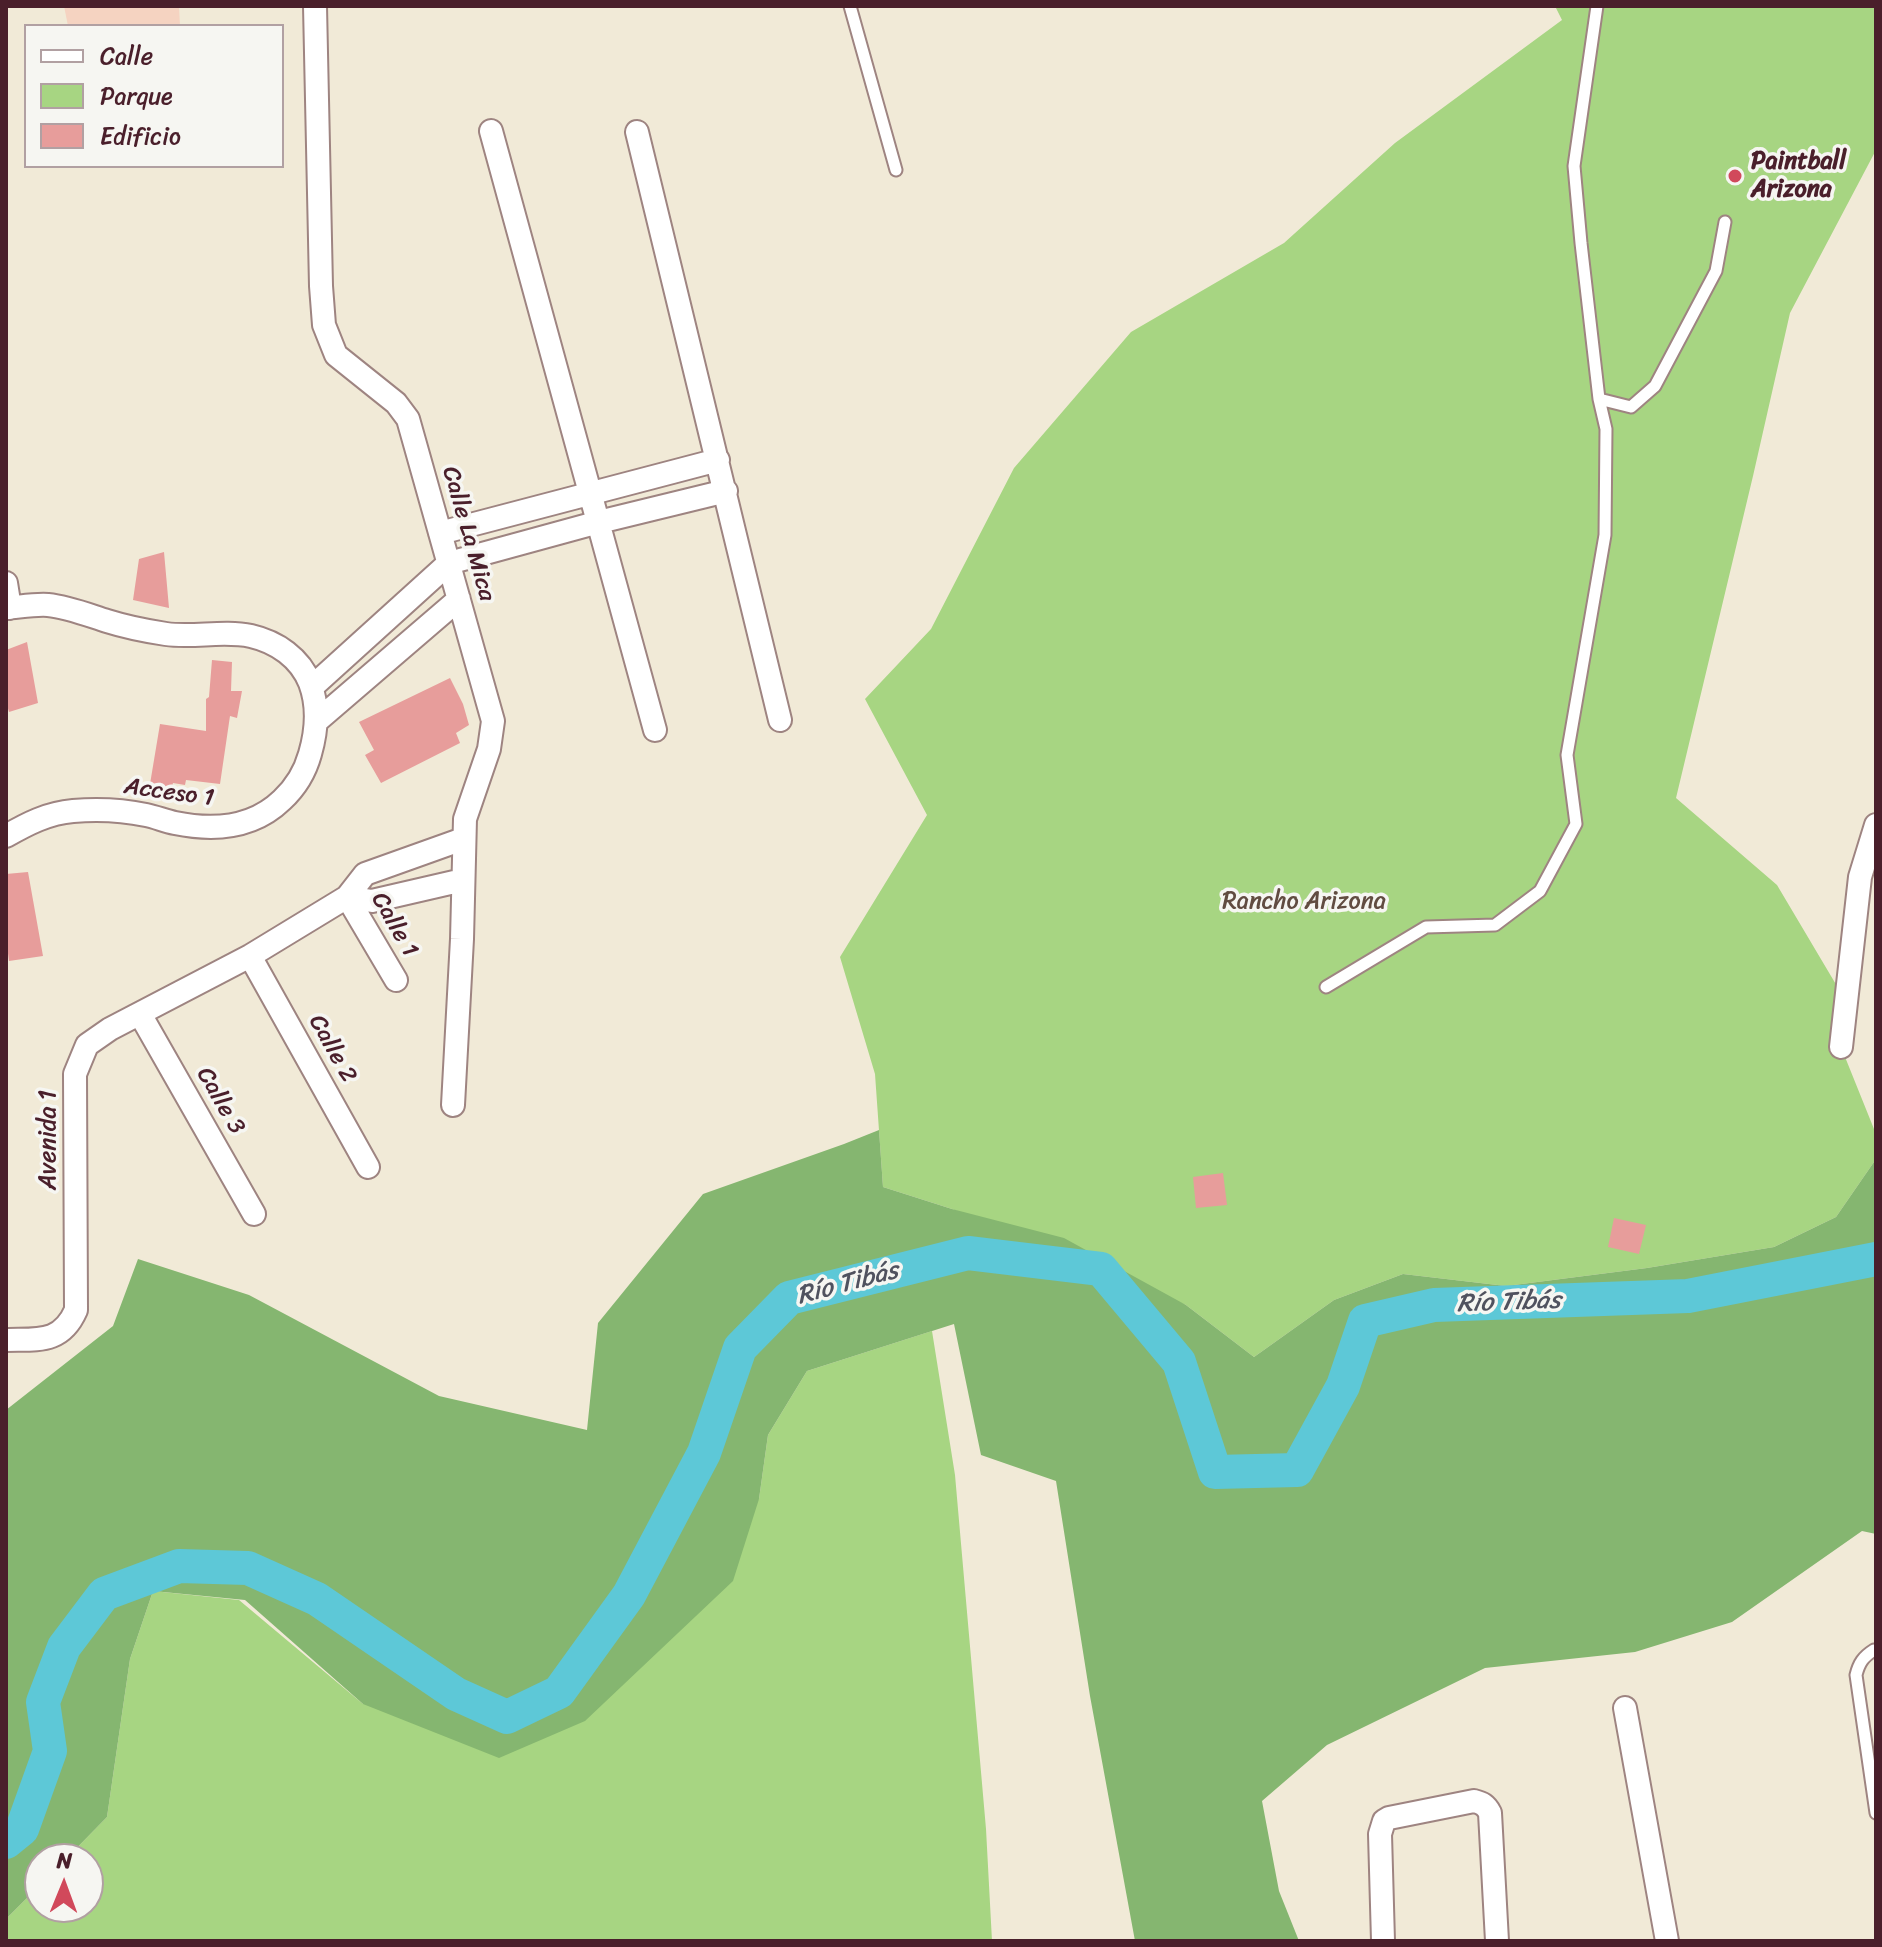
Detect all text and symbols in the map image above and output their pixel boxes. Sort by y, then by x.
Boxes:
legend [24,24,284,168]
text: Calle [100,35,153,77]
text: Parque [100,75,173,117]
text: Edificio [100,115,181,157]
place label: Paintball Arizona [1751,148,1846,204]
marker: Paintball Arizona [1726,167,1744,185]
street label: Calle La Mica [435,463,501,605]
street label: Acceso 1 [122,772,216,814]
street label: Calle 1 [364,888,424,962]
park label: Rancho Arizona [1222,888,1386,916]
street label: Calle 2 [302,1010,362,1088]
street label: Calle 3 [189,1062,251,1140]
street label: Avenida 1 [35,1090,63,1190]
water label: Río Tibás [794,1255,902,1313]
water label: Río Tibás [1457,1286,1561,1320]
text: N [56,1841,72,1880]
north arrow [24,1843,104,1923]

